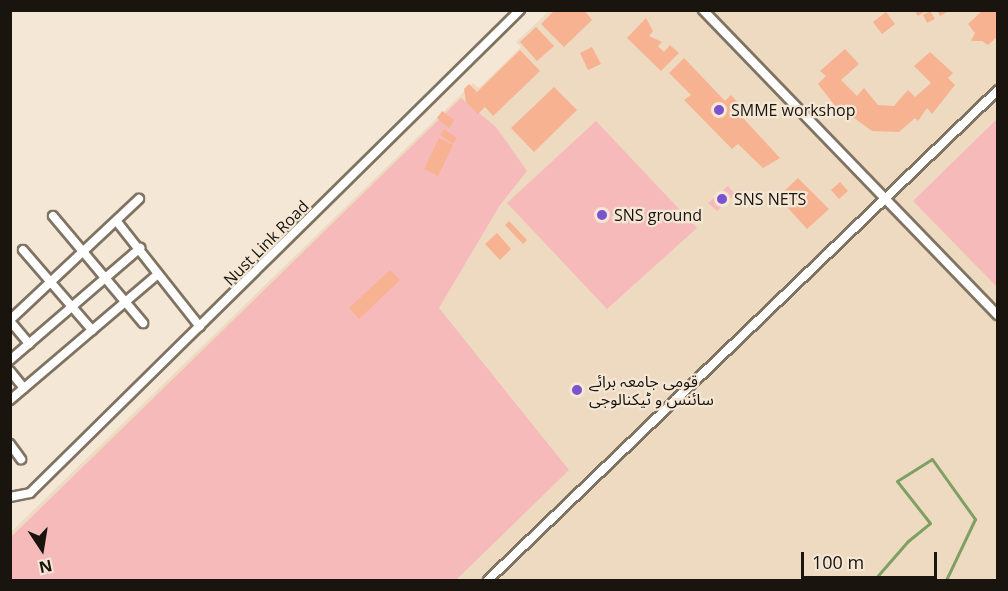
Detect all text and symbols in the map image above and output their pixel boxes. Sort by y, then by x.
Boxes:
place label: SMME workshop [731,100,855,120]
marker: SMME workshop [712,103,726,117]
place label: SNS NETS [734,189,806,209]
marker: SNS NETS [715,192,729,206]
street label: Nust Link Road [220,197,312,289]
place label: SNS ground [614,205,702,225]
marker: SNS ground [595,208,609,222]
place label: قومی جامعہ برائے سائنس و ٹیکنالوجی [589,371,714,409]
marker: قومی جامعہ برائے سائنس و ٹیکنالوجی [570,383,584,397]
north arrow [12,519,72,579]
scale bar [804,540,940,578]
text: 100 m [812,550,864,574]
text: N [37,554,54,579]

